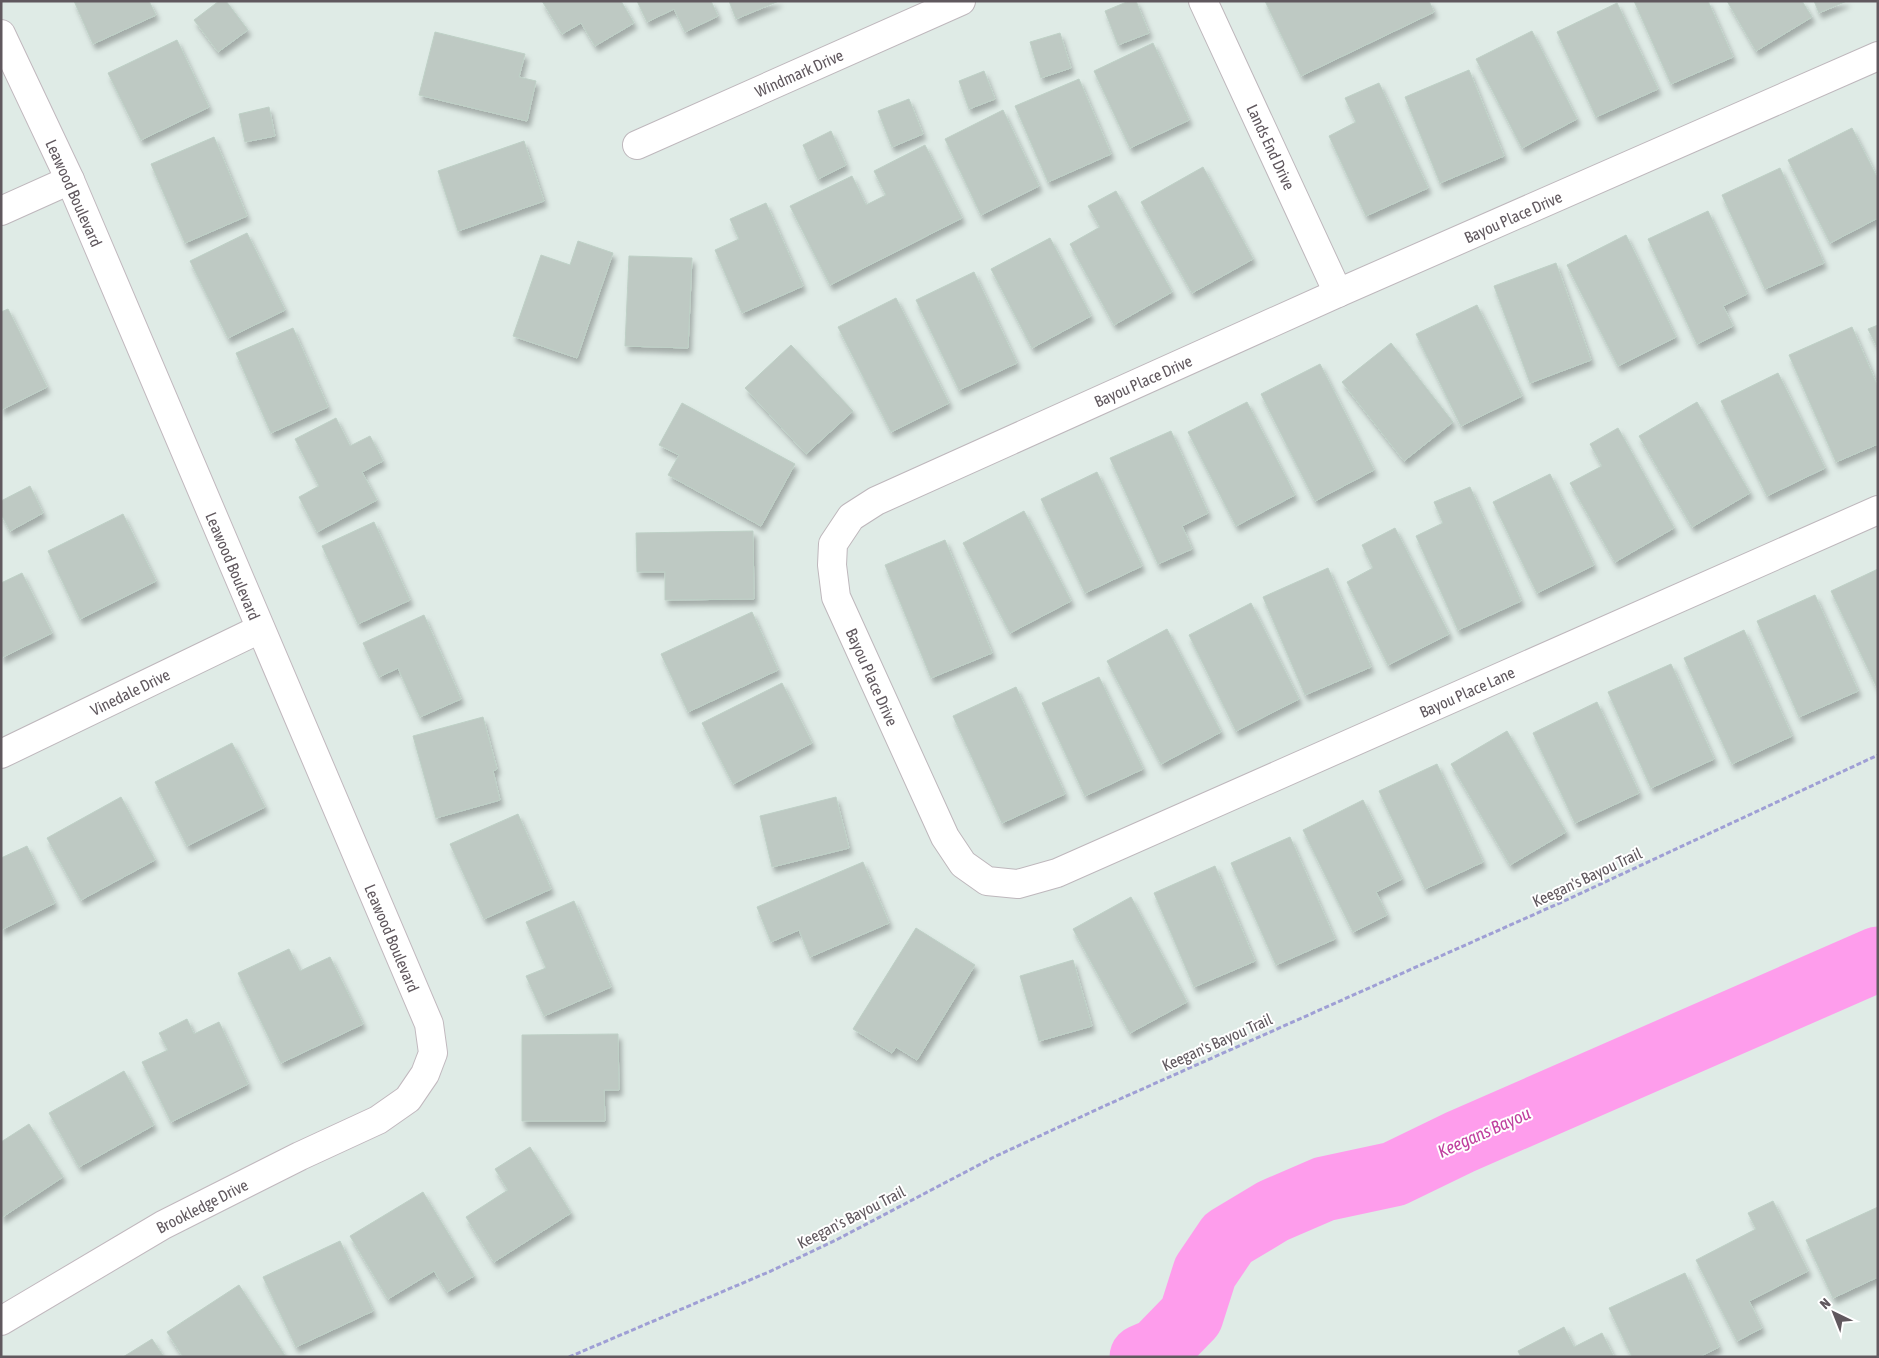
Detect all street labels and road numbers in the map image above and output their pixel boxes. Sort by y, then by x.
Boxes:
street label: Windmark Drive [752,46,846,100]
street label: Lands End Drive [1243,101,1299,193]
street label: Leawood Boulevard [42,137,106,249]
street label: Bayou Place Drive [1461,187,1565,247]
street label: Bayou Place Drive [1091,351,1195,411]
street label: Leawood Boulevard [202,509,264,623]
street label: Bayou Place Drive [842,625,902,729]
street label: Bayou Place Lane [1417,663,1518,722]
street label: Vinedale Drive [87,665,173,719]
street label: Keegan's Bayou Trail [1529,843,1646,911]
street label: Leawood Boulevard [361,881,423,995]
street label: Keegan's Bayou Trail [1159,1009,1276,1075]
street label: Brookledge Drive [153,1175,251,1238]
street label: Keegan's Bayou Trail [794,1182,909,1253]

